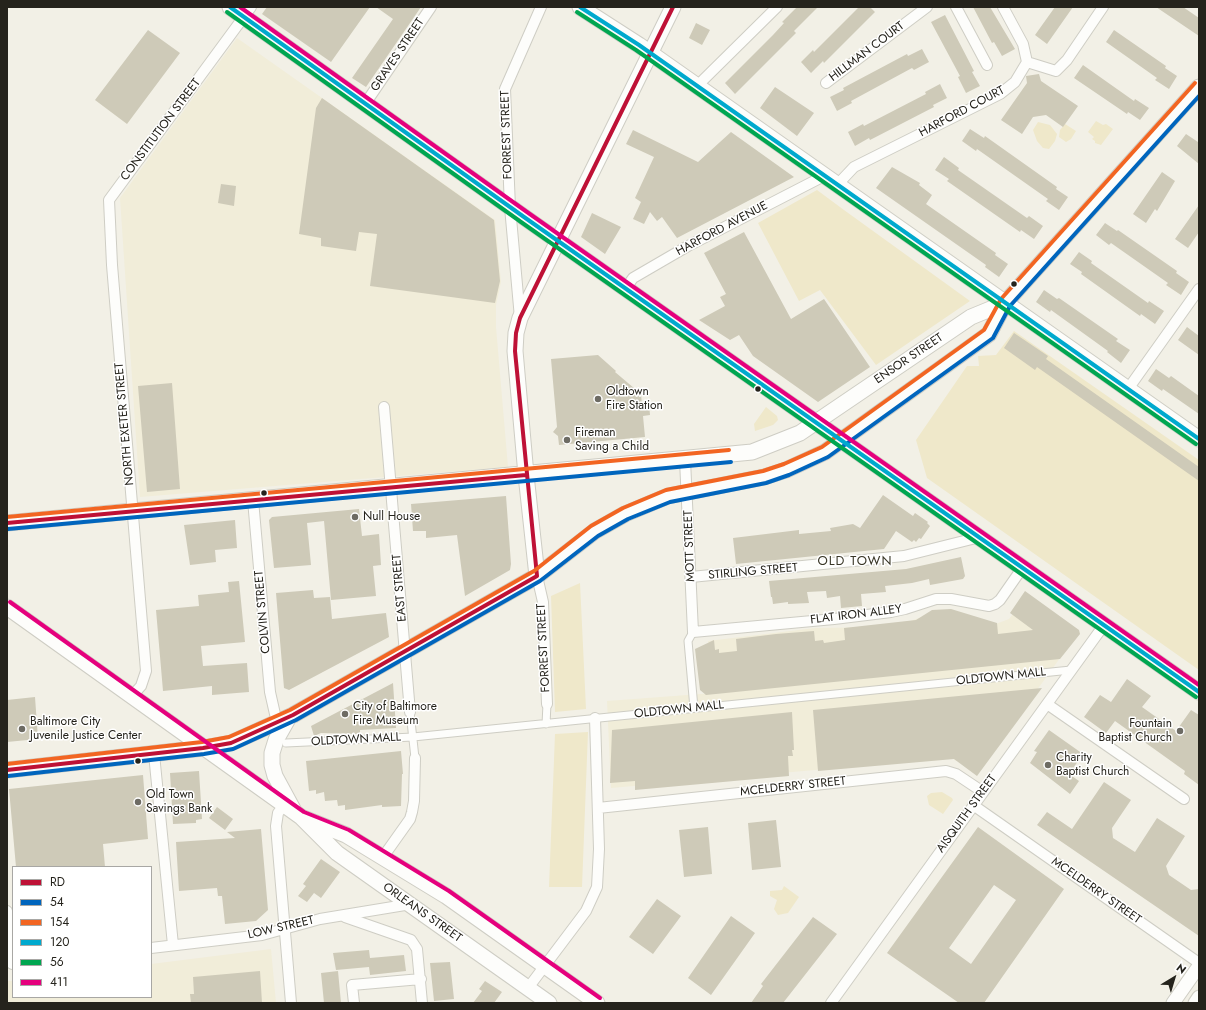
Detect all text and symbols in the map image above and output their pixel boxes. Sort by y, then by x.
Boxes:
street label: GRAVES STREET [368,16,428,94]
street label: HILLMAN COURT [827,19,907,85]
street label: CONSTITUTION STREET [118,76,204,184]
street label: HARFORD COURT [917,83,1007,141]
street label: FORREST STREET [498,90,516,180]
street label: HARFORD AVENUE [674,199,770,259]
unlabelled marker [1009,279,1019,289]
street label: ENSOR STREET [872,331,946,387]
street label: NORTH EXETER STREET [112,362,138,486]
unlabelled marker [753,384,763,394]
place label: Oldtown Fire Station [606,385,663,413]
marker: Oldtown Fire Station [593,394,603,404]
place label: Fireman Saving a Child [575,426,649,454]
marker: Fireman Saving a Child [562,435,572,445]
unlabelled marker [259,488,269,498]
place label: Null House [363,510,420,524]
street label: MOTT STREET [682,510,698,582]
marker: Null House [350,512,360,522]
street label: EAST STREET [390,554,410,622]
district label: OLD TOWN [817,554,893,570]
street label: STIRLING STREET [708,561,798,583]
street label: COLVIN STREET [252,570,274,654]
street label: FLAT IRON ALLEY [809,602,903,628]
street label: FORREST STREET [534,603,554,693]
street label: OLDTOWN MALL [955,665,1047,689]
street label: OLDTOWN MALL [633,698,725,722]
place label: City of Baltimore Fire Museum [353,700,437,728]
marker: City of Baltimore Fire Museum [340,709,350,719]
place label: Baltimore City Juvenile Justice Center [30,715,142,743]
place label: Fountain Baptist Church [1099,717,1172,745]
marker: Baltimore City Juvenile Justice Center [17,724,27,734]
marker: Fountain Baptist Church [1175,726,1185,736]
street label: OLDTOWN MALL [311,730,401,750]
place label: Charity Baptist Church [1056,751,1129,779]
unlabelled marker [133,756,143,766]
marker: Charity Baptist Church [1043,760,1053,770]
street label: AISQUITH STREET [934,772,1000,856]
street label: MCELDERRY STREET [739,774,847,800]
place label: Old Town Savings Bank [146,788,212,816]
marker: Old Town Savings Bank [133,797,143,807]
street label: MCELDERRY STREET [1048,855,1144,927]
legend [12,866,152,998]
text: RD [50,873,65,891]
street label: ORLEANS STREET [380,880,464,946]
text: 54 [50,893,64,911]
text: 154 [50,913,69,931]
street label: LOW STREET [247,913,315,943]
text: 120 [50,933,69,951]
text: 56 [50,953,64,971]
north arrow [1154,958,1194,998]
text: N [1173,960,1190,978]
text: 411 [50,973,68,991]

